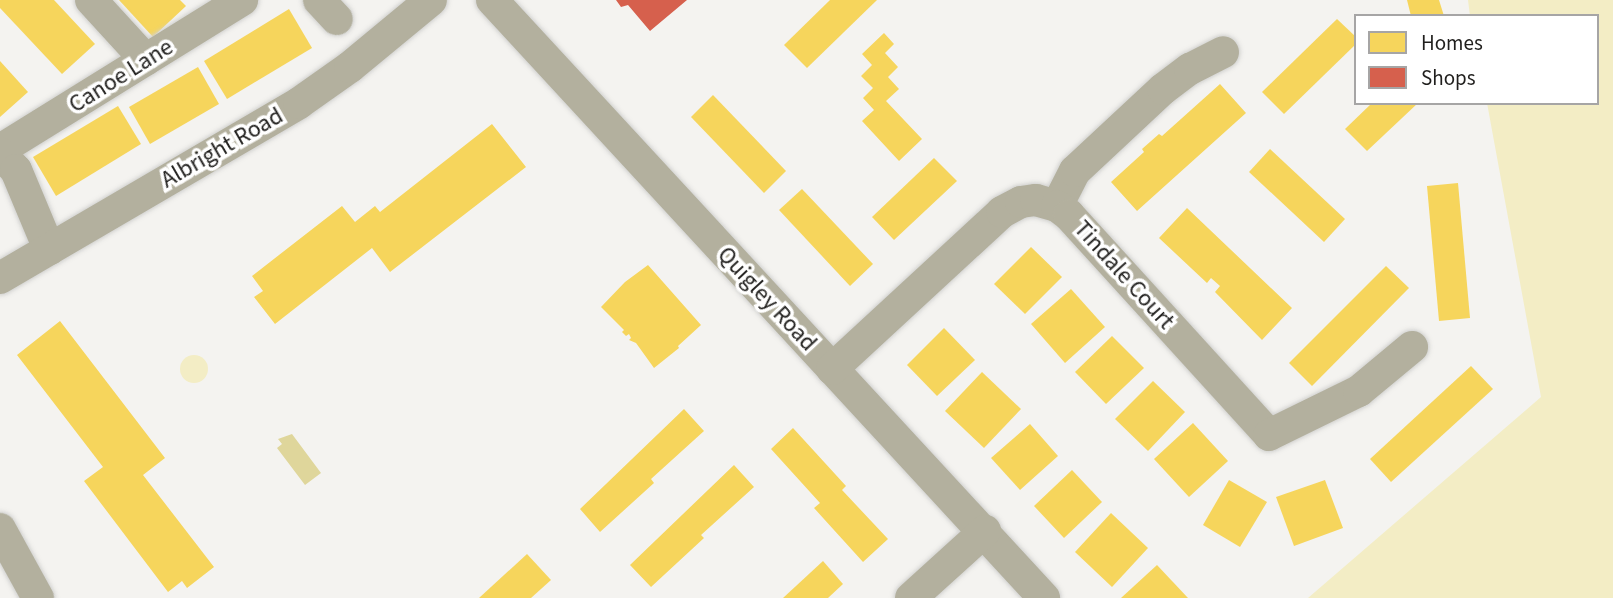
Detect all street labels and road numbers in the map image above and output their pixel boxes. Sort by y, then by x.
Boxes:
street label: Canoe Lane [64,33,178,119]
street label: Albright Road [156,101,288,195]
street label: Tindale Court [1068,215,1180,335]
street label: Quigley Road [711,241,823,357]

